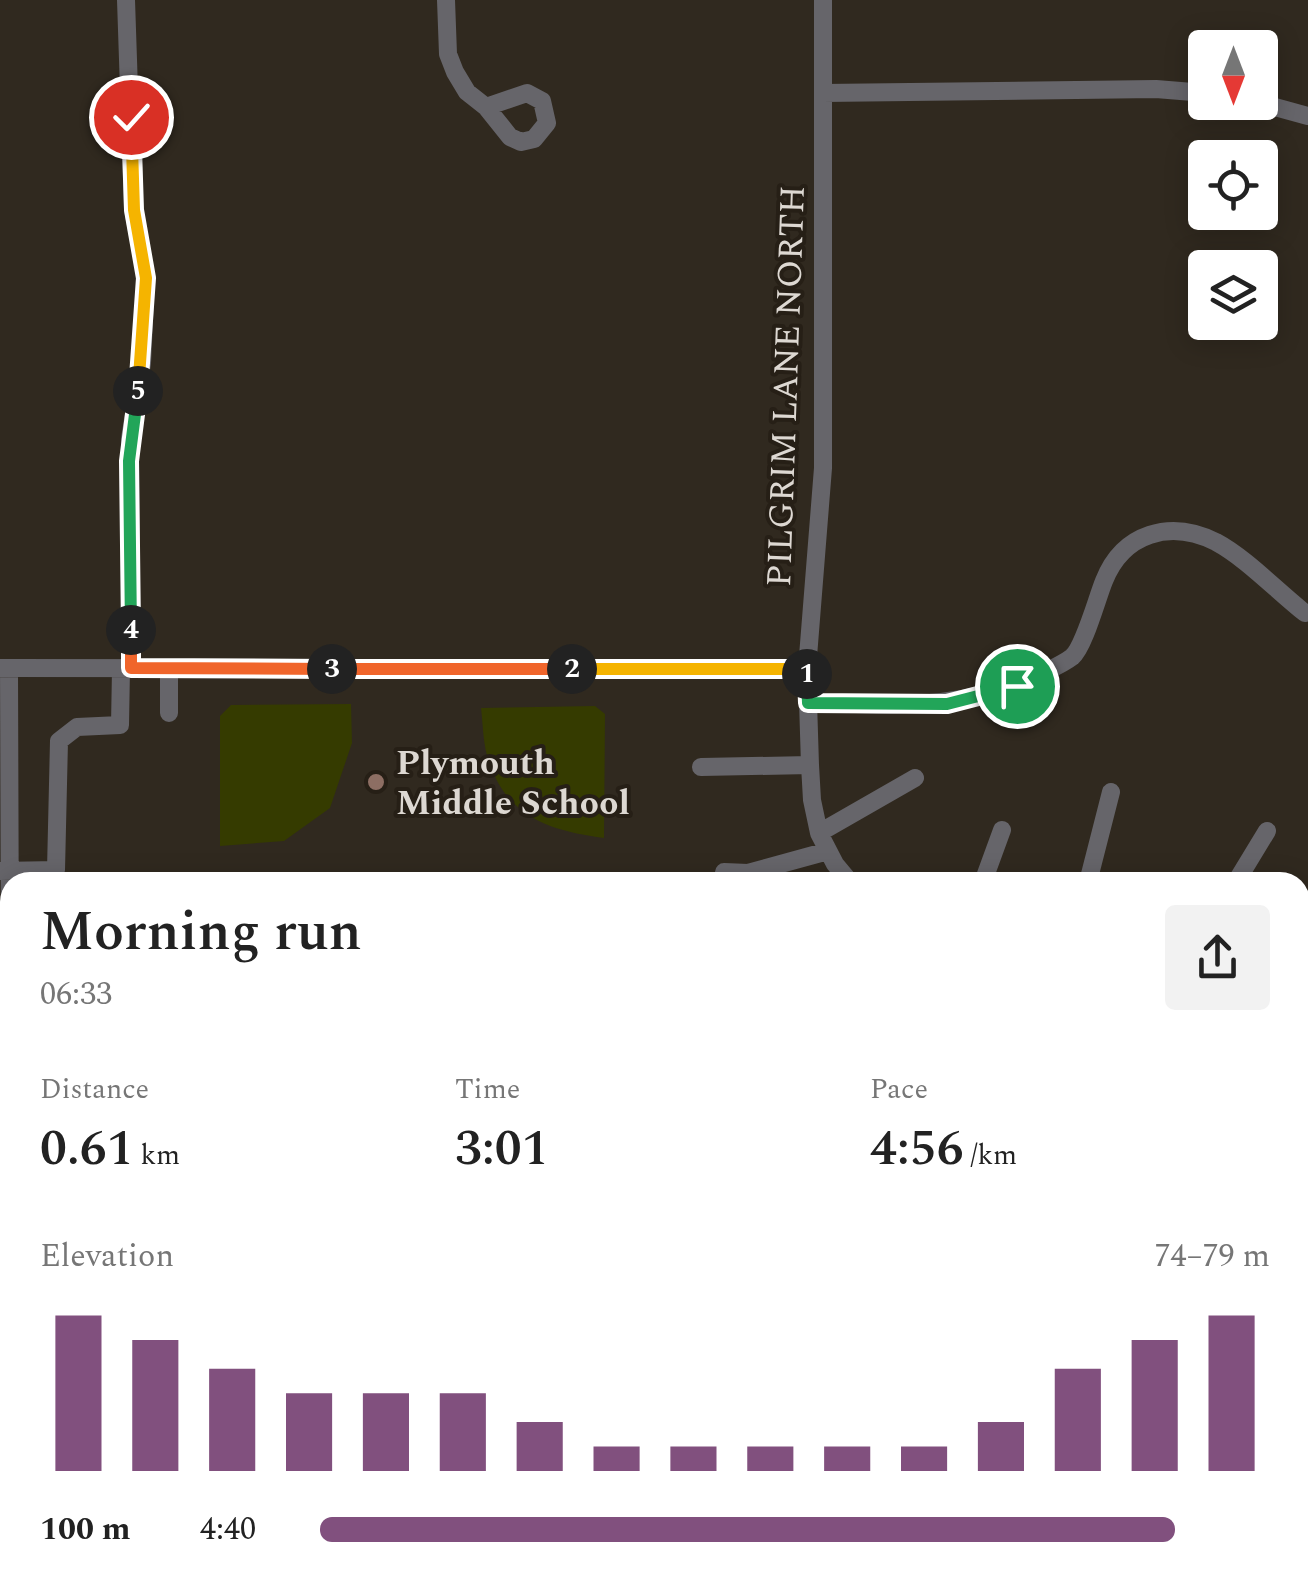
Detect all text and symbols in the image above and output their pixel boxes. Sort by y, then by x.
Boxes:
north arrow [1188,30,1278,120]
map controls [1188,30,1278,340]
pin [89,75,174,160]
icon: check [104,90,159,145]
button: locate [1188,140,1278,230]
street label: PILGRIM LANE NORTH [753,184,820,588]
button: layers [1188,250,1278,340]
pin: 5 [113,366,163,416]
text: 5 [130,369,146,412]
pin: 4 [106,605,156,655]
text: 4 [123,608,139,651]
pin: 3 [307,644,357,694]
pin: 2 [547,644,597,694]
pin [975,644,1060,729]
text: 3 [324,647,340,690]
text: 2 [564,647,580,690]
pin: 1 [782,649,832,699]
text: 1 [799,652,815,695]
icon: arrive [990,659,1045,714]
place label: Plymouth Middle School [396,737,630,830]
marker: Plymouth Middle School [365,771,387,793]
text: Morning run [40,891,362,974]
button: share [1165,905,1270,1010]
text: 06:33 [40,970,112,1019]
text: Distance [40,1068,149,1111]
text: Time [455,1068,520,1111]
text: Pace [870,1068,928,1111]
text: 0.61 [40,1111,133,1187]
text: 3:01 [455,1111,548,1187]
text: 4:56 [870,1111,963,1187]
text: km [133,1134,180,1177]
text: /km [963,1134,1017,1177]
text: Elevation [40,1232,174,1281]
text: 74–79 m [1154,1232,1270,1281]
text: 100 m [40,1505,131,1554]
text: 4:40 [200,1505,256,1554]

